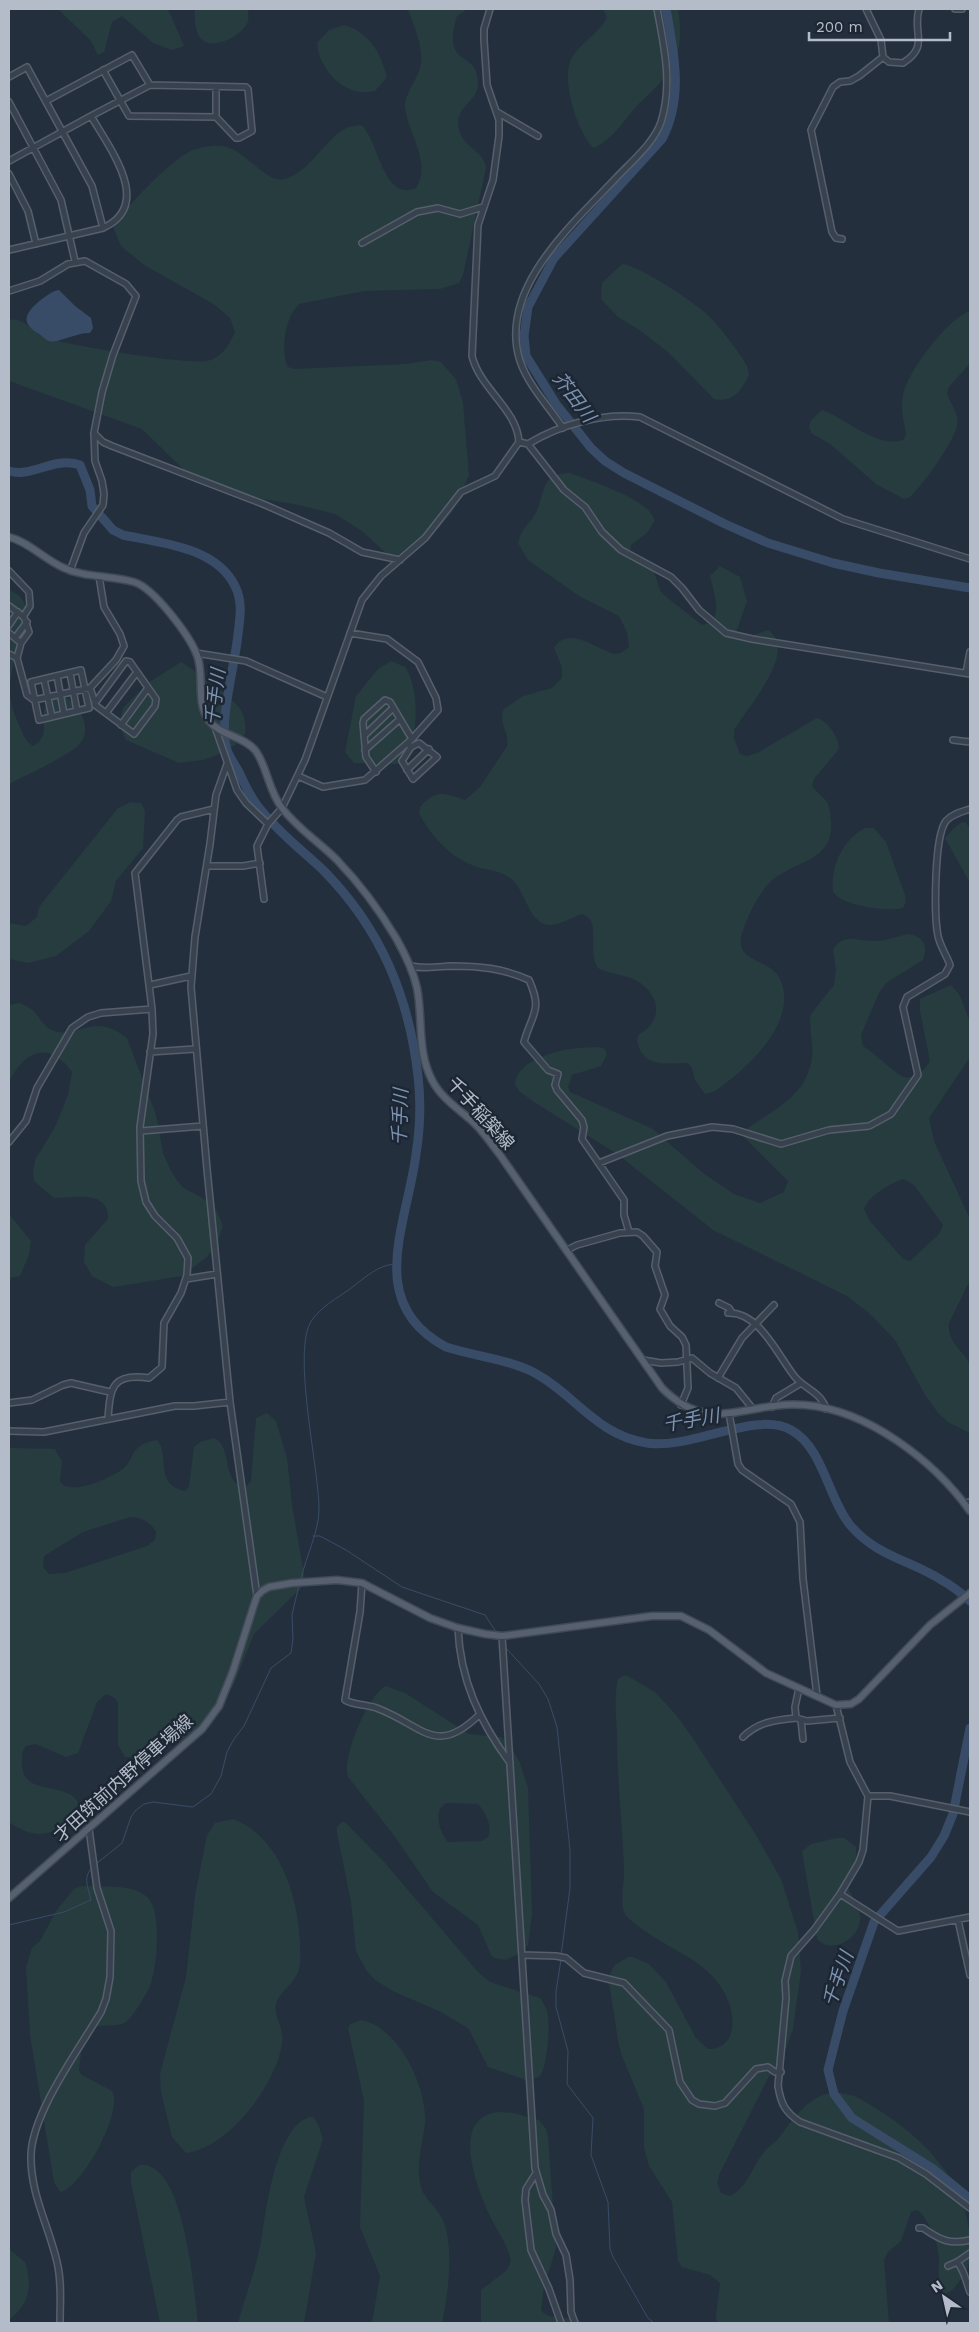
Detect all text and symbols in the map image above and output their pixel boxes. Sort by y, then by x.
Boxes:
scale bar [809,10,950,42]
text: 200 m [816,18,863,36]
water label: 芥田川 [548,367,602,428]
water label: 千手川 [200,665,230,727]
street label: 千手稲築線 [443,1073,519,1153]
water label: 千手川 [388,1086,413,1146]
water label: 千手川 [661,1403,723,1436]
street label: 才田筑前内野停車場線 [49,1710,197,1846]
water label: 千手川 [818,1946,859,2010]
north arrow [919,2272,969,2322]
text: N [928,2277,946,2296]

